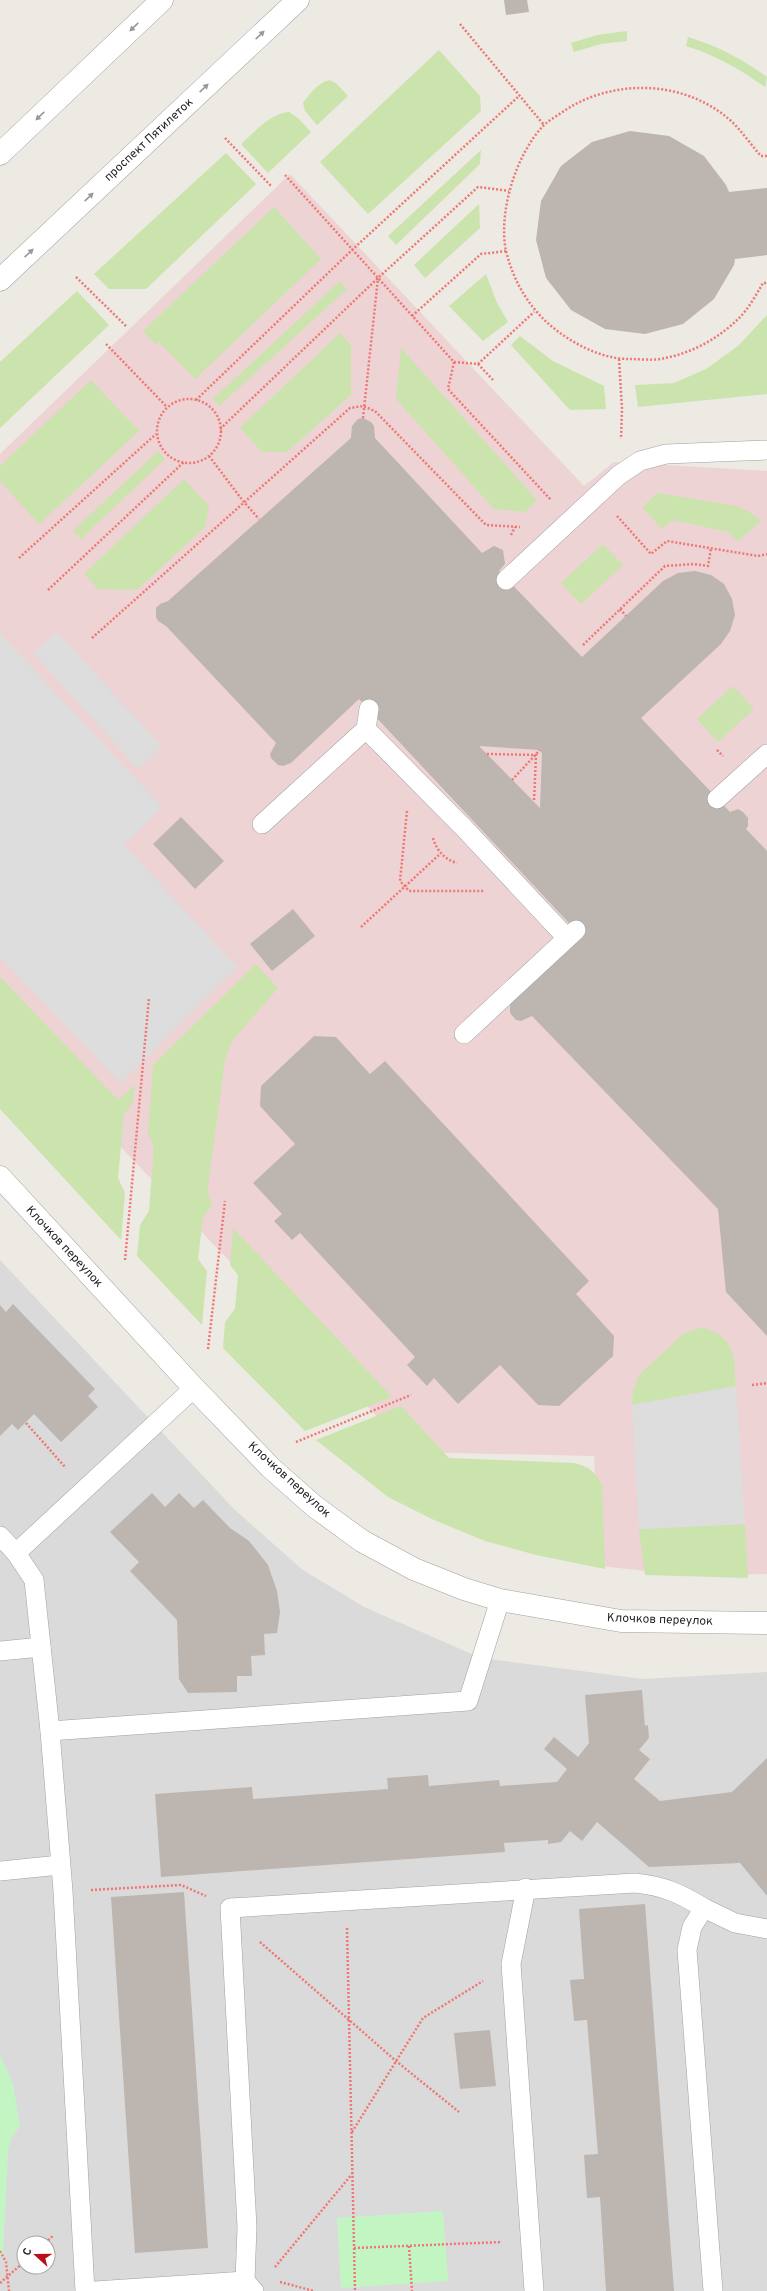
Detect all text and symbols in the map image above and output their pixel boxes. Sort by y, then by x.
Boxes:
one-way arrow [129,22,139,32]
one-way arrow [255,30,265,40]
one-way arrow [199,83,209,93]
street label: проспект Пятилеток [101,95,197,185]
one-way arrow [35,112,45,121]
one-way arrow [84,192,94,201]
one-way arrow [24,249,33,258]
street label: Клочков переулок [22,1203,106,1291]
street label: Клочков переулок [244,1439,334,1522]
street label: Клочков переулок [607,1610,713,1630]
north arrow [16,2235,56,2275]
text: С [20,2246,35,2258]

